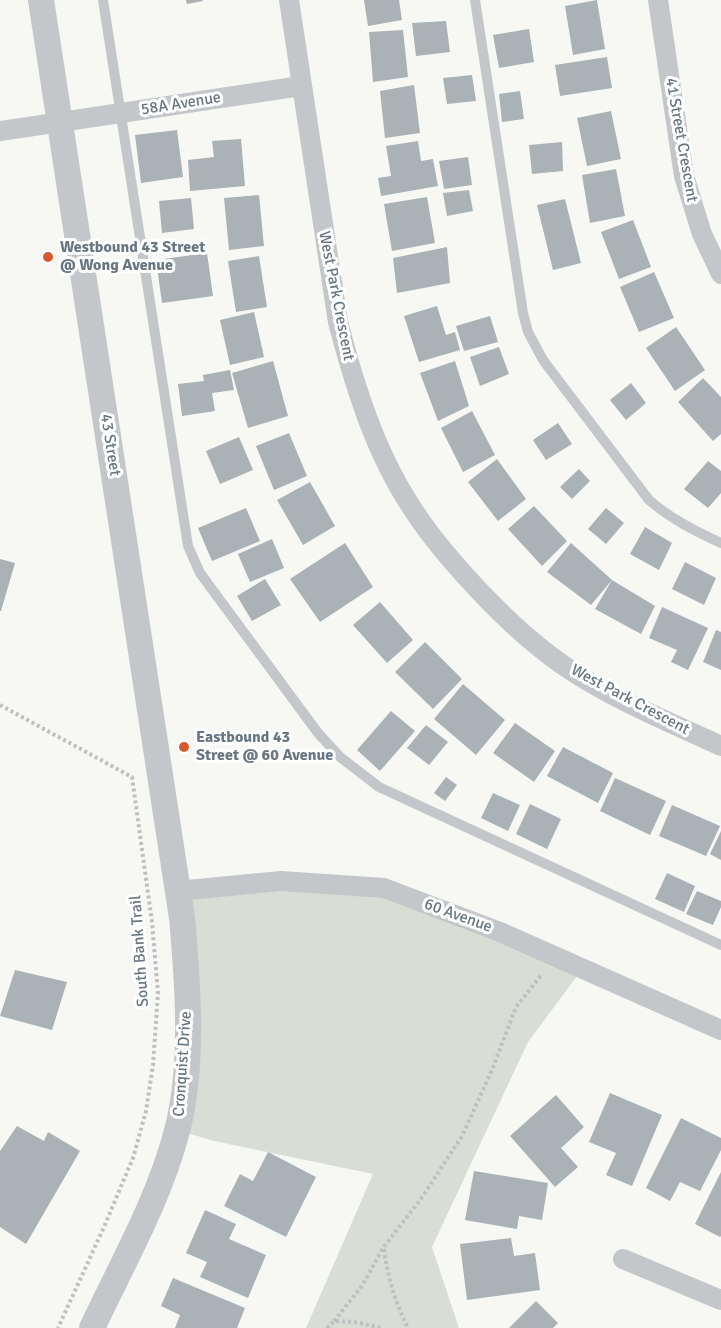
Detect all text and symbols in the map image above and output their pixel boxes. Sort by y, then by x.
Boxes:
street label: 41 Street Crescent [661,76,701,204]
street label: 58A Avenue [140,88,222,120]
street label: West Park Crescent [314,230,358,362]
place label: Westbound 43 Street @ Wong Avenue [60,238,205,276]
marker: Westbound 43 Street @ Wong Avenue [41,250,55,264]
street label: 43 Street [96,413,124,477]
street label: West Park Crescent [567,661,693,739]
place label: Eastbound 43 Street @ 60 Avenue [196,728,333,766]
marker: Eastbound 43 Street @ 60 Avenue [177,740,191,754]
street label: South Bank Trail [127,895,153,1007]
street label: 60 Avenue [421,895,495,937]
street label: Cronquist Drive [170,1011,196,1117]

